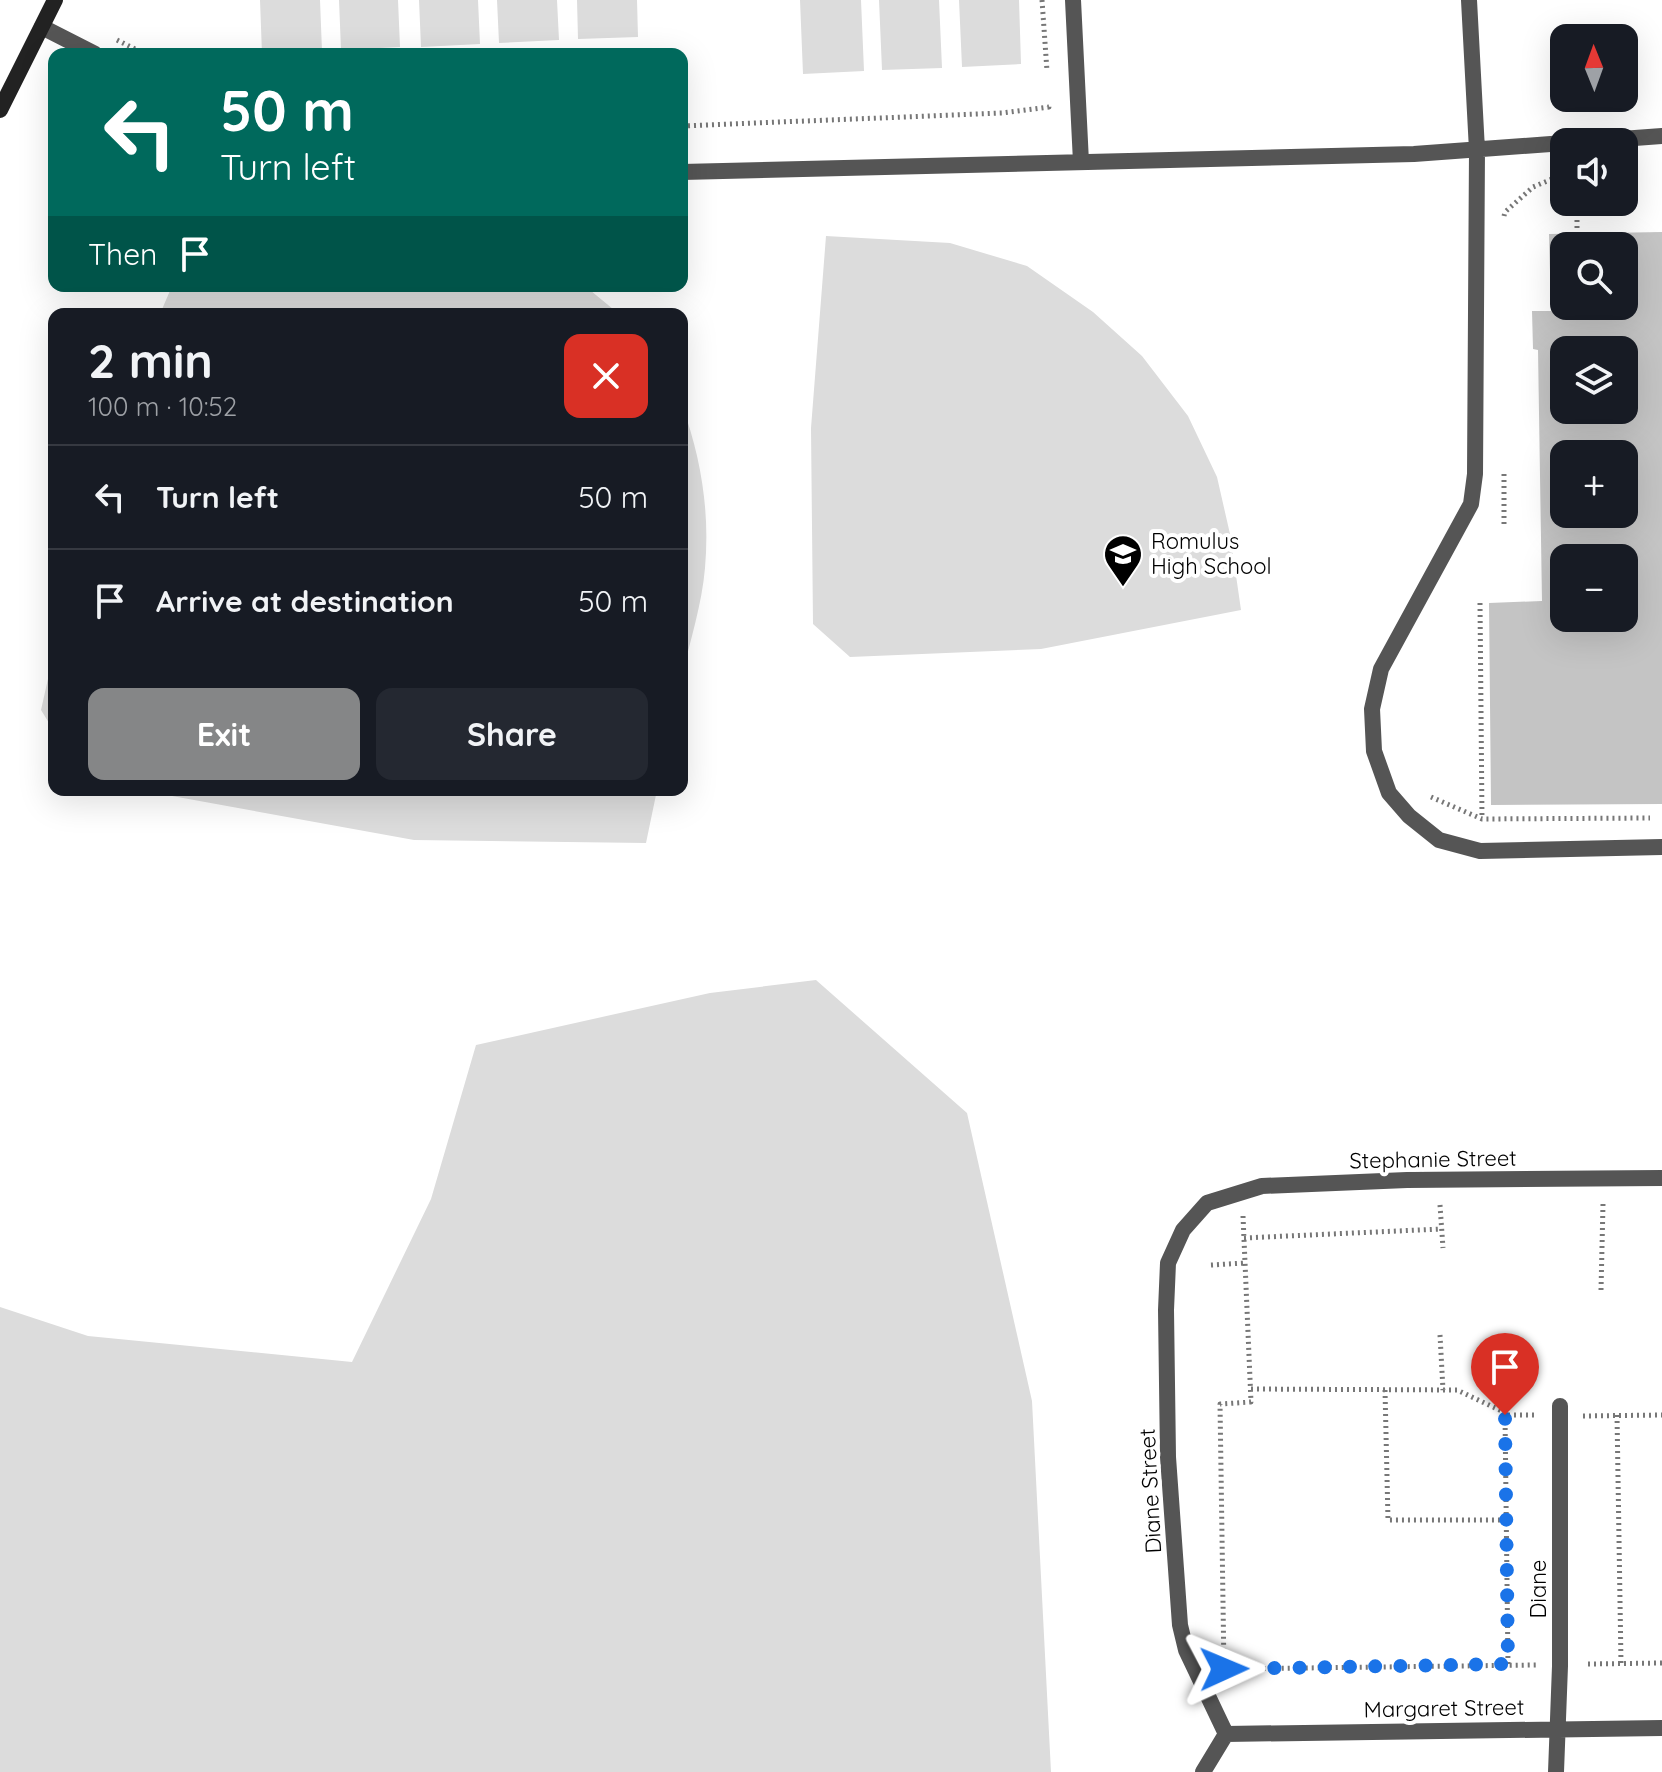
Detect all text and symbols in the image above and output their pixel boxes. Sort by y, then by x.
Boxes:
north arrow [1550,24,1638,112]
map controls [1550,24,1638,632]
text: 50 m [220,75,354,145]
icon: left [88,80,192,184]
button: sound [1550,128,1638,216]
text: Turn left [220,144,356,189]
icon: arrive [173,232,217,276]
button: search [1550,232,1638,320]
text: Then [88,235,157,273]
text: 2 min [88,330,213,390]
button: close [564,334,648,418]
button: layers [1550,336,1638,424]
text: 100 m · 10:52 [88,390,237,423]
button: + [1550,440,1638,528]
icon: left [88,475,132,519]
text: Turn left [156,478,279,516]
text: 50 m [578,478,648,516]
place label: Romulus High School [1151,527,1272,580]
school or university icon: Romulus High School [1102,533,1144,588]
button: − [1550,544,1638,632]
icon: arrive [88,579,132,623]
text: Arrive at destination [156,582,454,620]
text: 50 m [578,582,648,620]
button: Exit [88,688,360,780]
button: Share [376,688,648,780]
street label: Stephanie Street [1349,1144,1517,1174]
pin [1471,1333,1539,1415]
icon: arrive [1483,1345,1527,1389]
street label: Diane Street [1133,1428,1167,1554]
street label: Diane [1524,1559,1552,1619]
position arrow [1182,1627,1266,1711]
street label: Margaret Street [1363,1693,1525,1723]

